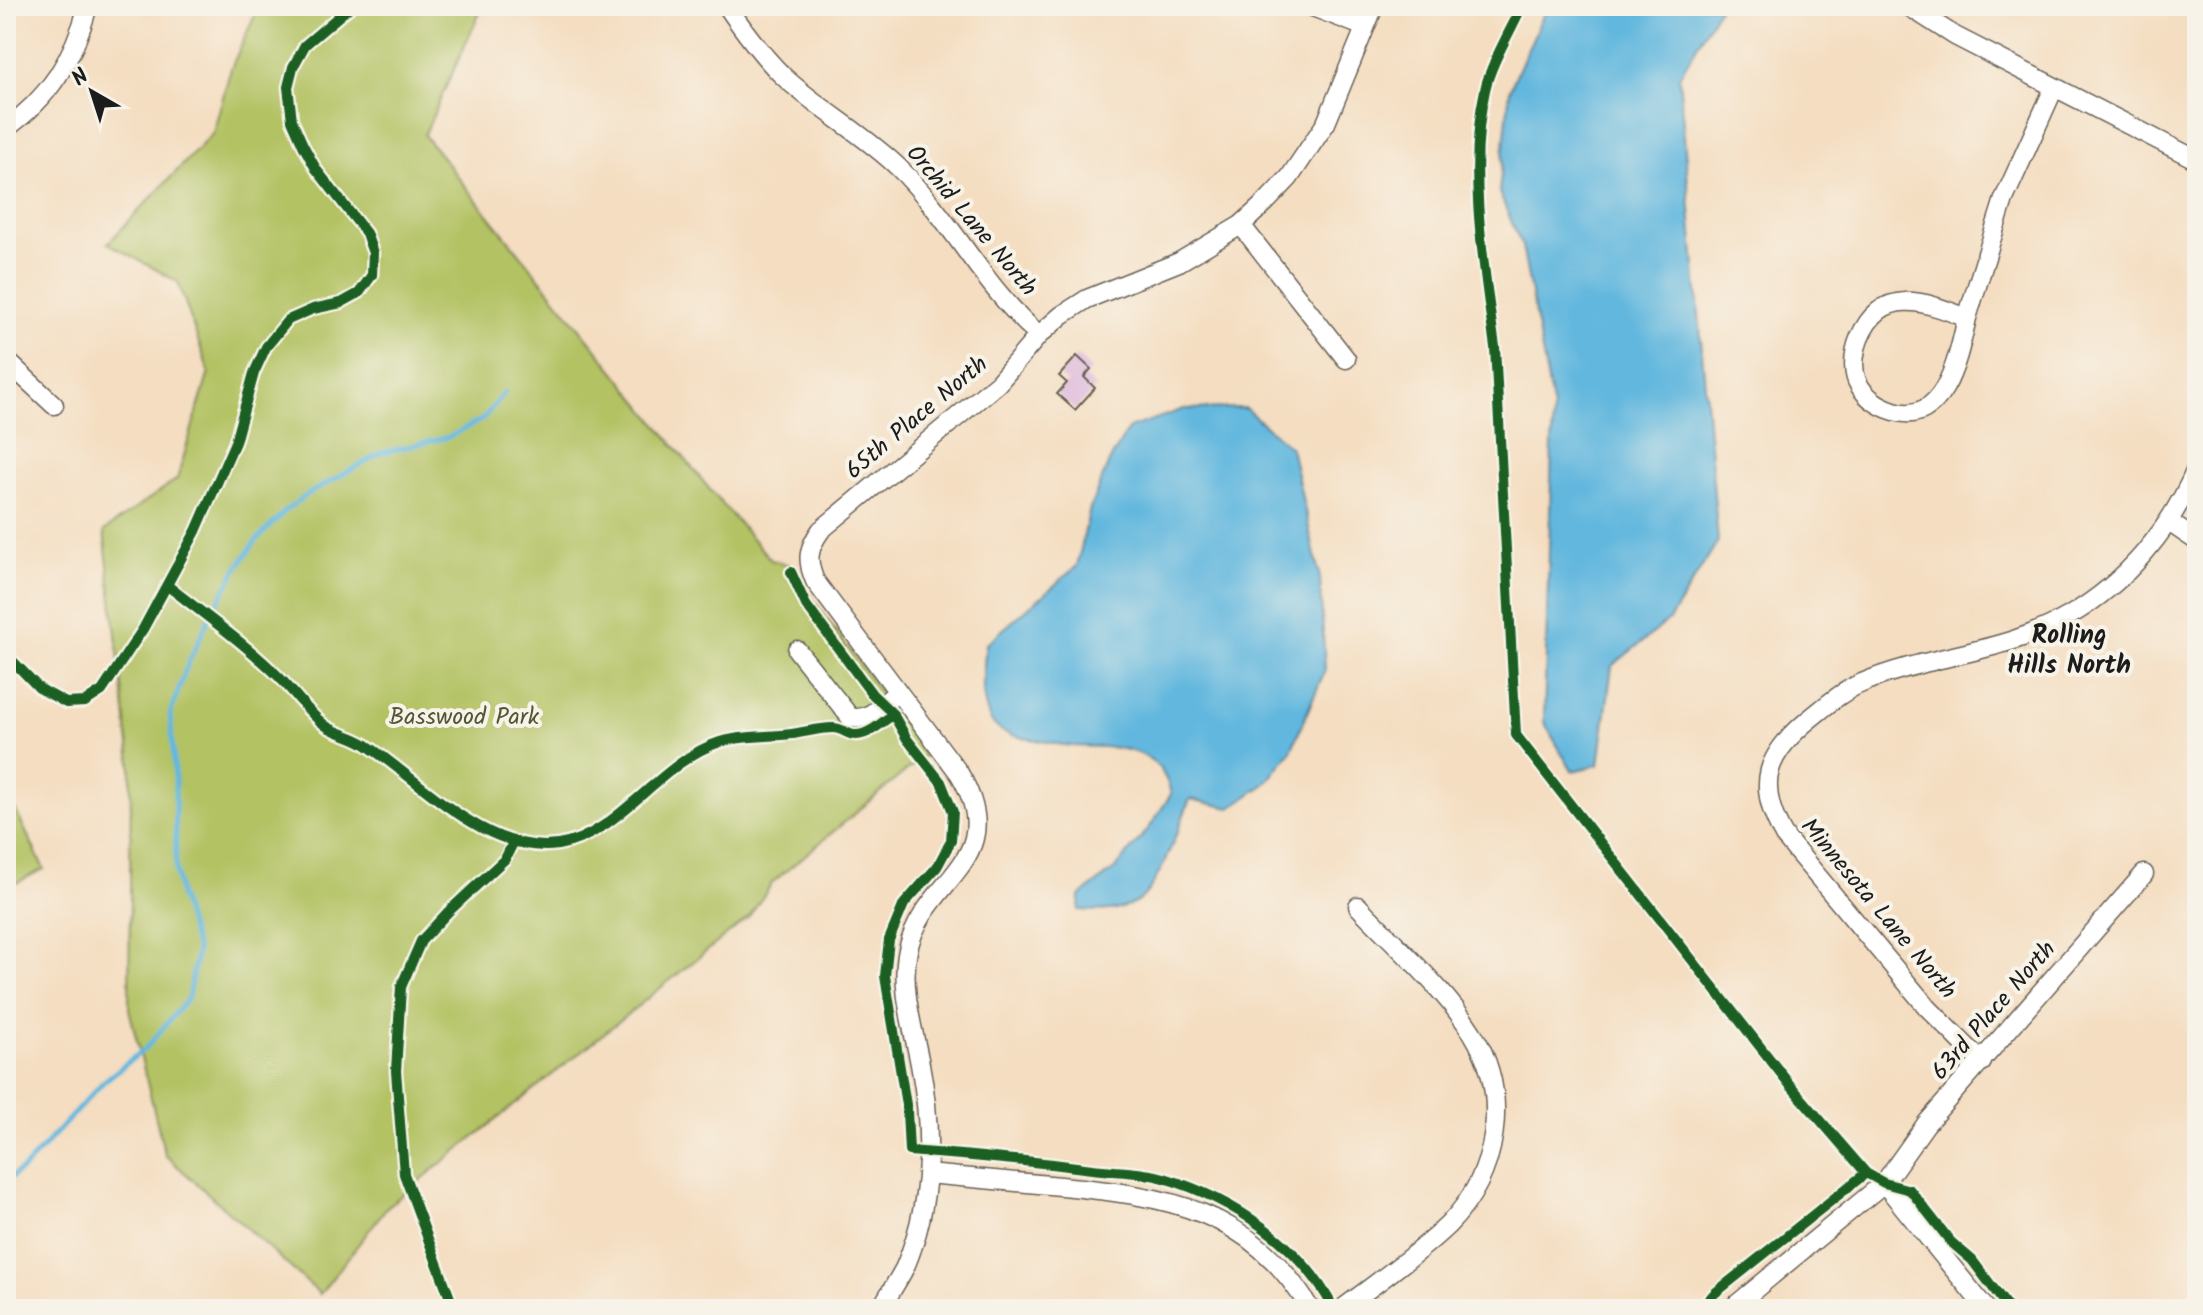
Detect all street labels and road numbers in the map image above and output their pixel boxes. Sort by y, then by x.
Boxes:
street label: Orchid Lane North [896,136,1046,306]
street label: 65th Place North [837,346,997,490]
street label: Minnesota Lane North [1790,809,1966,1009]
street label: 63rd Place North [1922,932,2066,1090]

